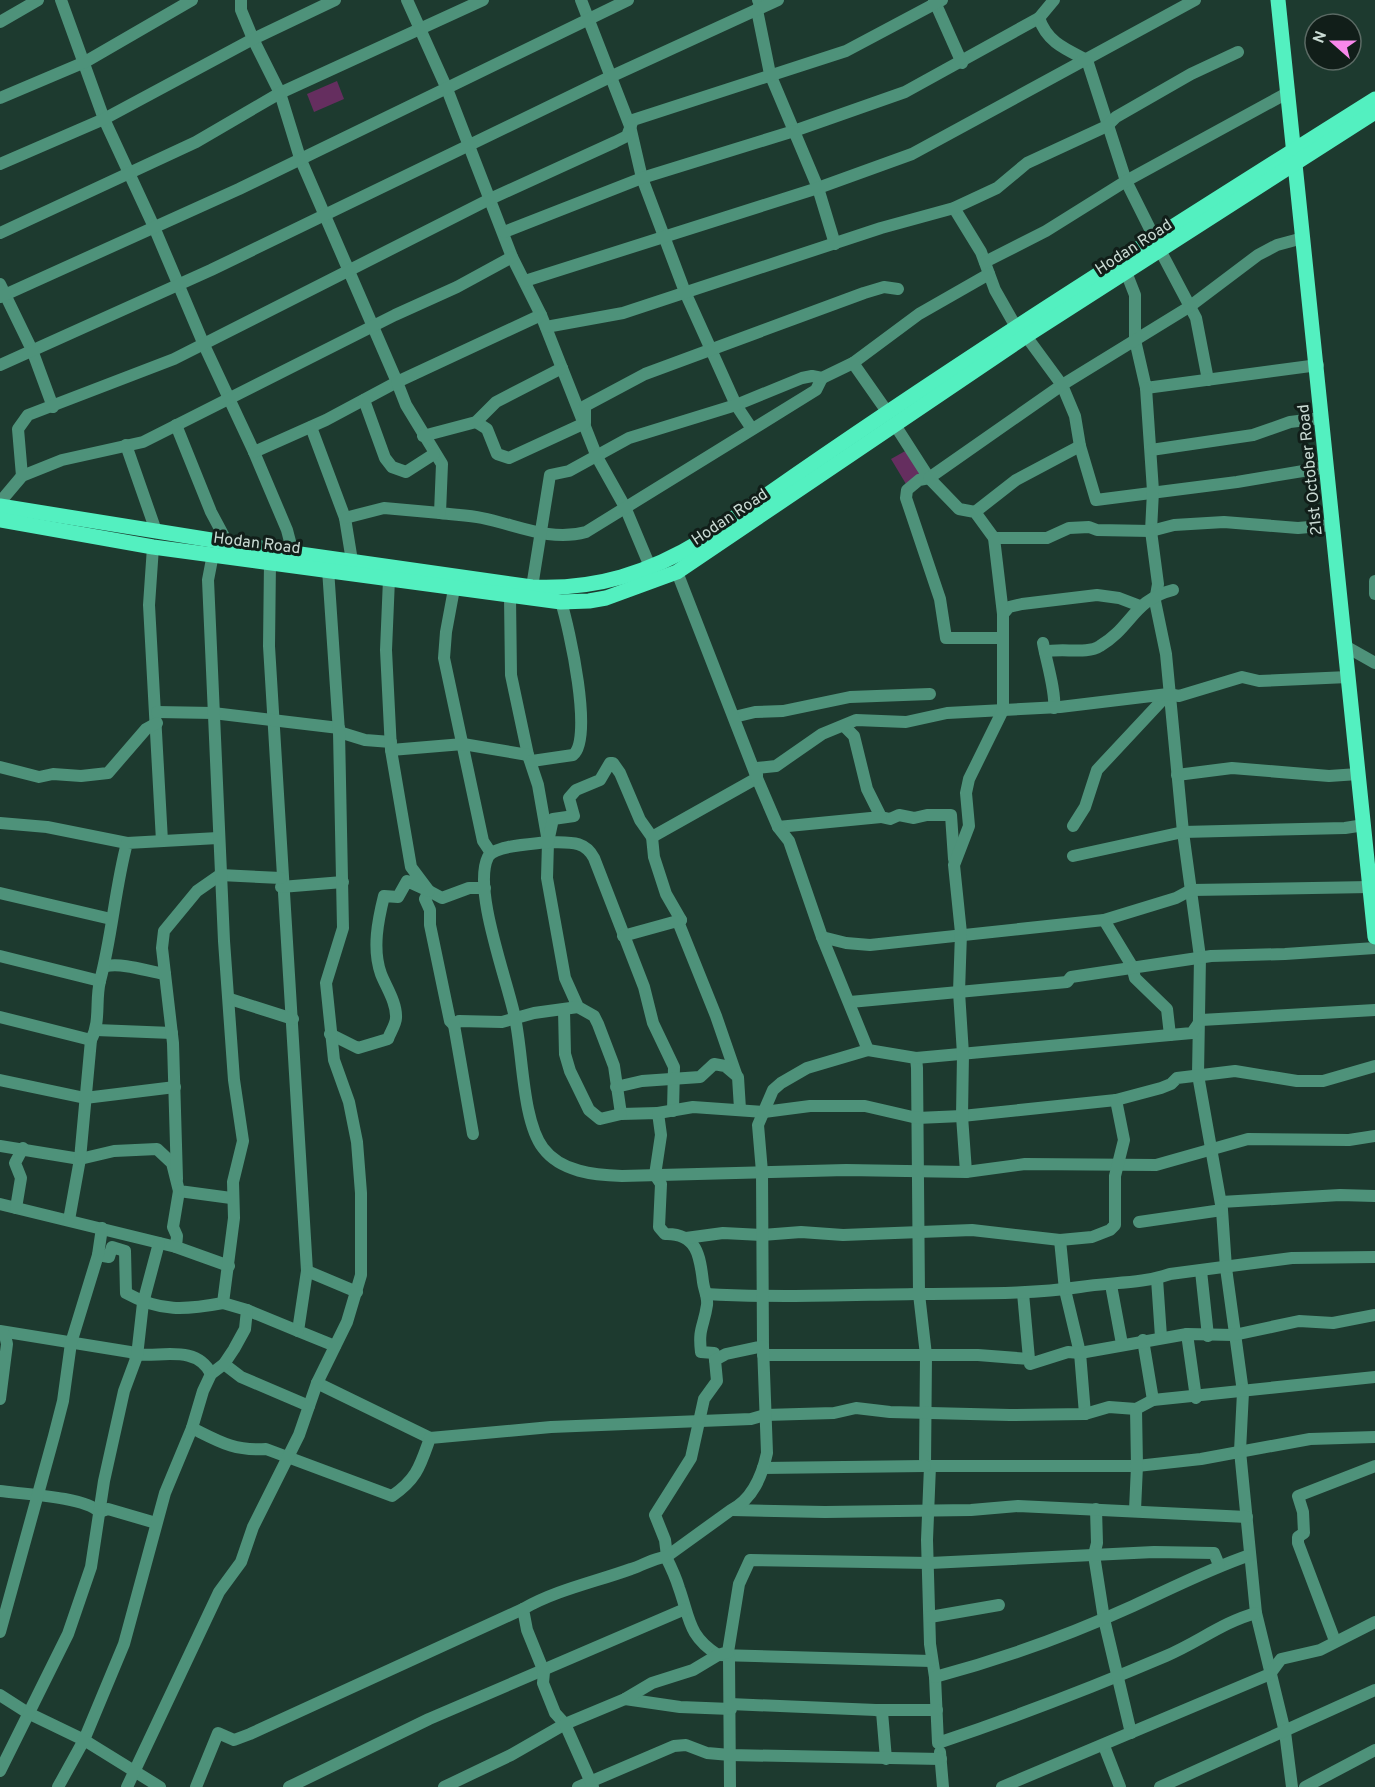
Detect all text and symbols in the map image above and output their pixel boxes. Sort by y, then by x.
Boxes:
north arrow [1303,12,1363,72]
text: N [1309,28,1332,46]
street label: Hodan Road [1092,215,1176,280]
street label: 21st October Road [1294,403,1328,536]
street label: Hodan Road [688,485,772,551]
street label: Hodan Road [212,529,302,559]

